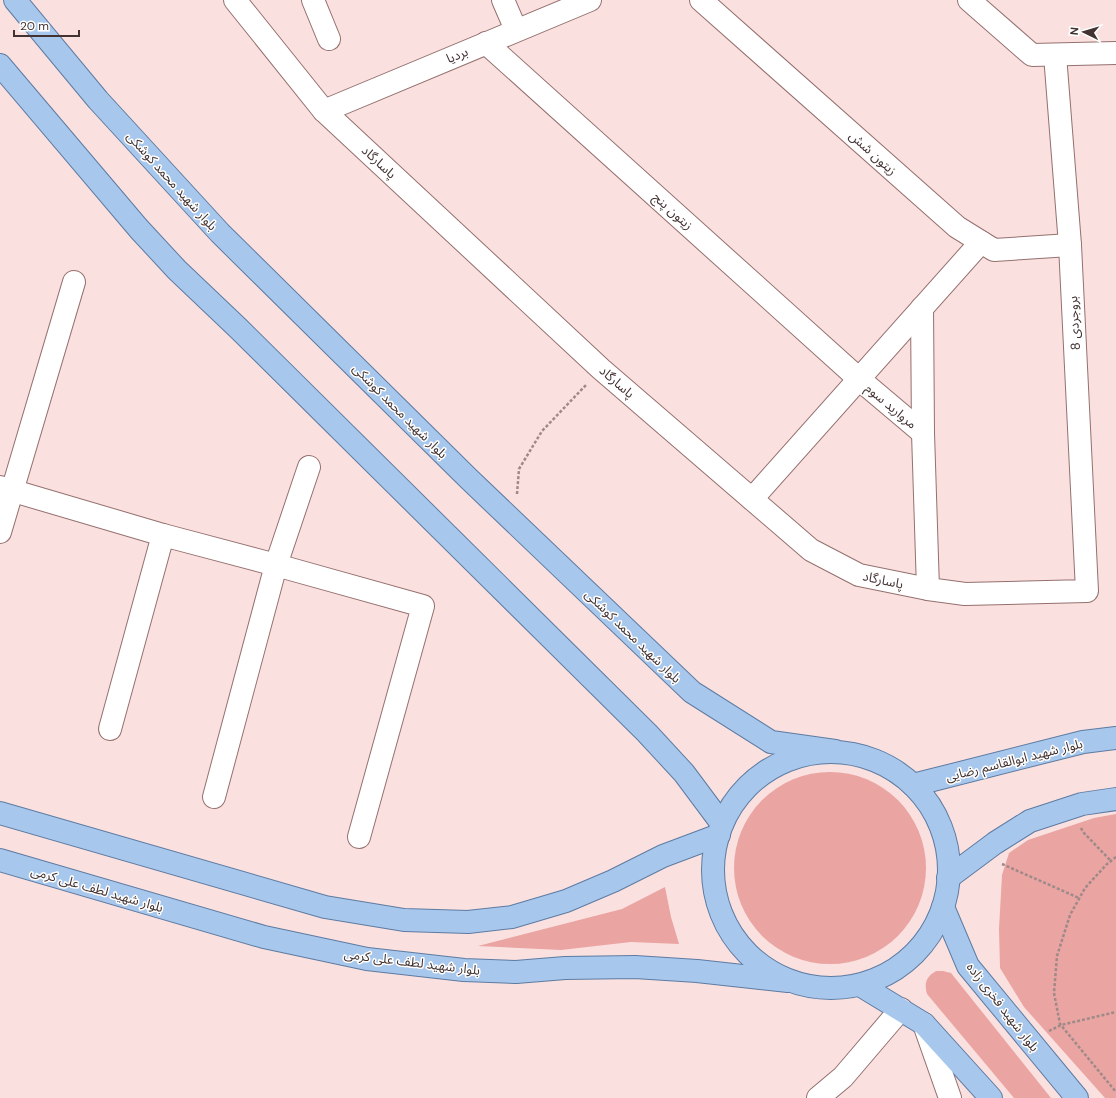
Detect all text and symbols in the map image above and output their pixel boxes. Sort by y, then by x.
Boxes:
scale bar [14,12,79,38]
north arrow [1064,12,1104,52]
text: 20 m [20,18,49,34]
text: N [1067,27,1081,36]
street label: بردیا [444,43,470,67]
street label: زیتون شش [846,127,900,179]
street label: بلوار شهید محمد کوشکی [123,128,221,234]
street label: پاسارگاد [357,142,400,183]
street label: زیتون پنج [648,188,697,235]
street label: بروجردی 8 [1064,295,1084,351]
street label: بلوار شهید محمد کوشکی [349,360,451,462]
street label: پاسارگاد [595,362,638,403]
street label: مروارید سوم [861,380,920,433]
street label: پاسارگاد [861,567,905,594]
street label: بلوار شهید محمد کوشکی [581,586,685,686]
street label: بلوار شهید ابوالقاسم رضایی [944,735,1085,787]
street label: بلوار شهید لطف علی کرمی [29,862,165,916]
street label: بلوار شهید لطف علی کرمی [343,945,481,979]
street label: بلوار شهید فخری زاده [963,959,1043,1055]

